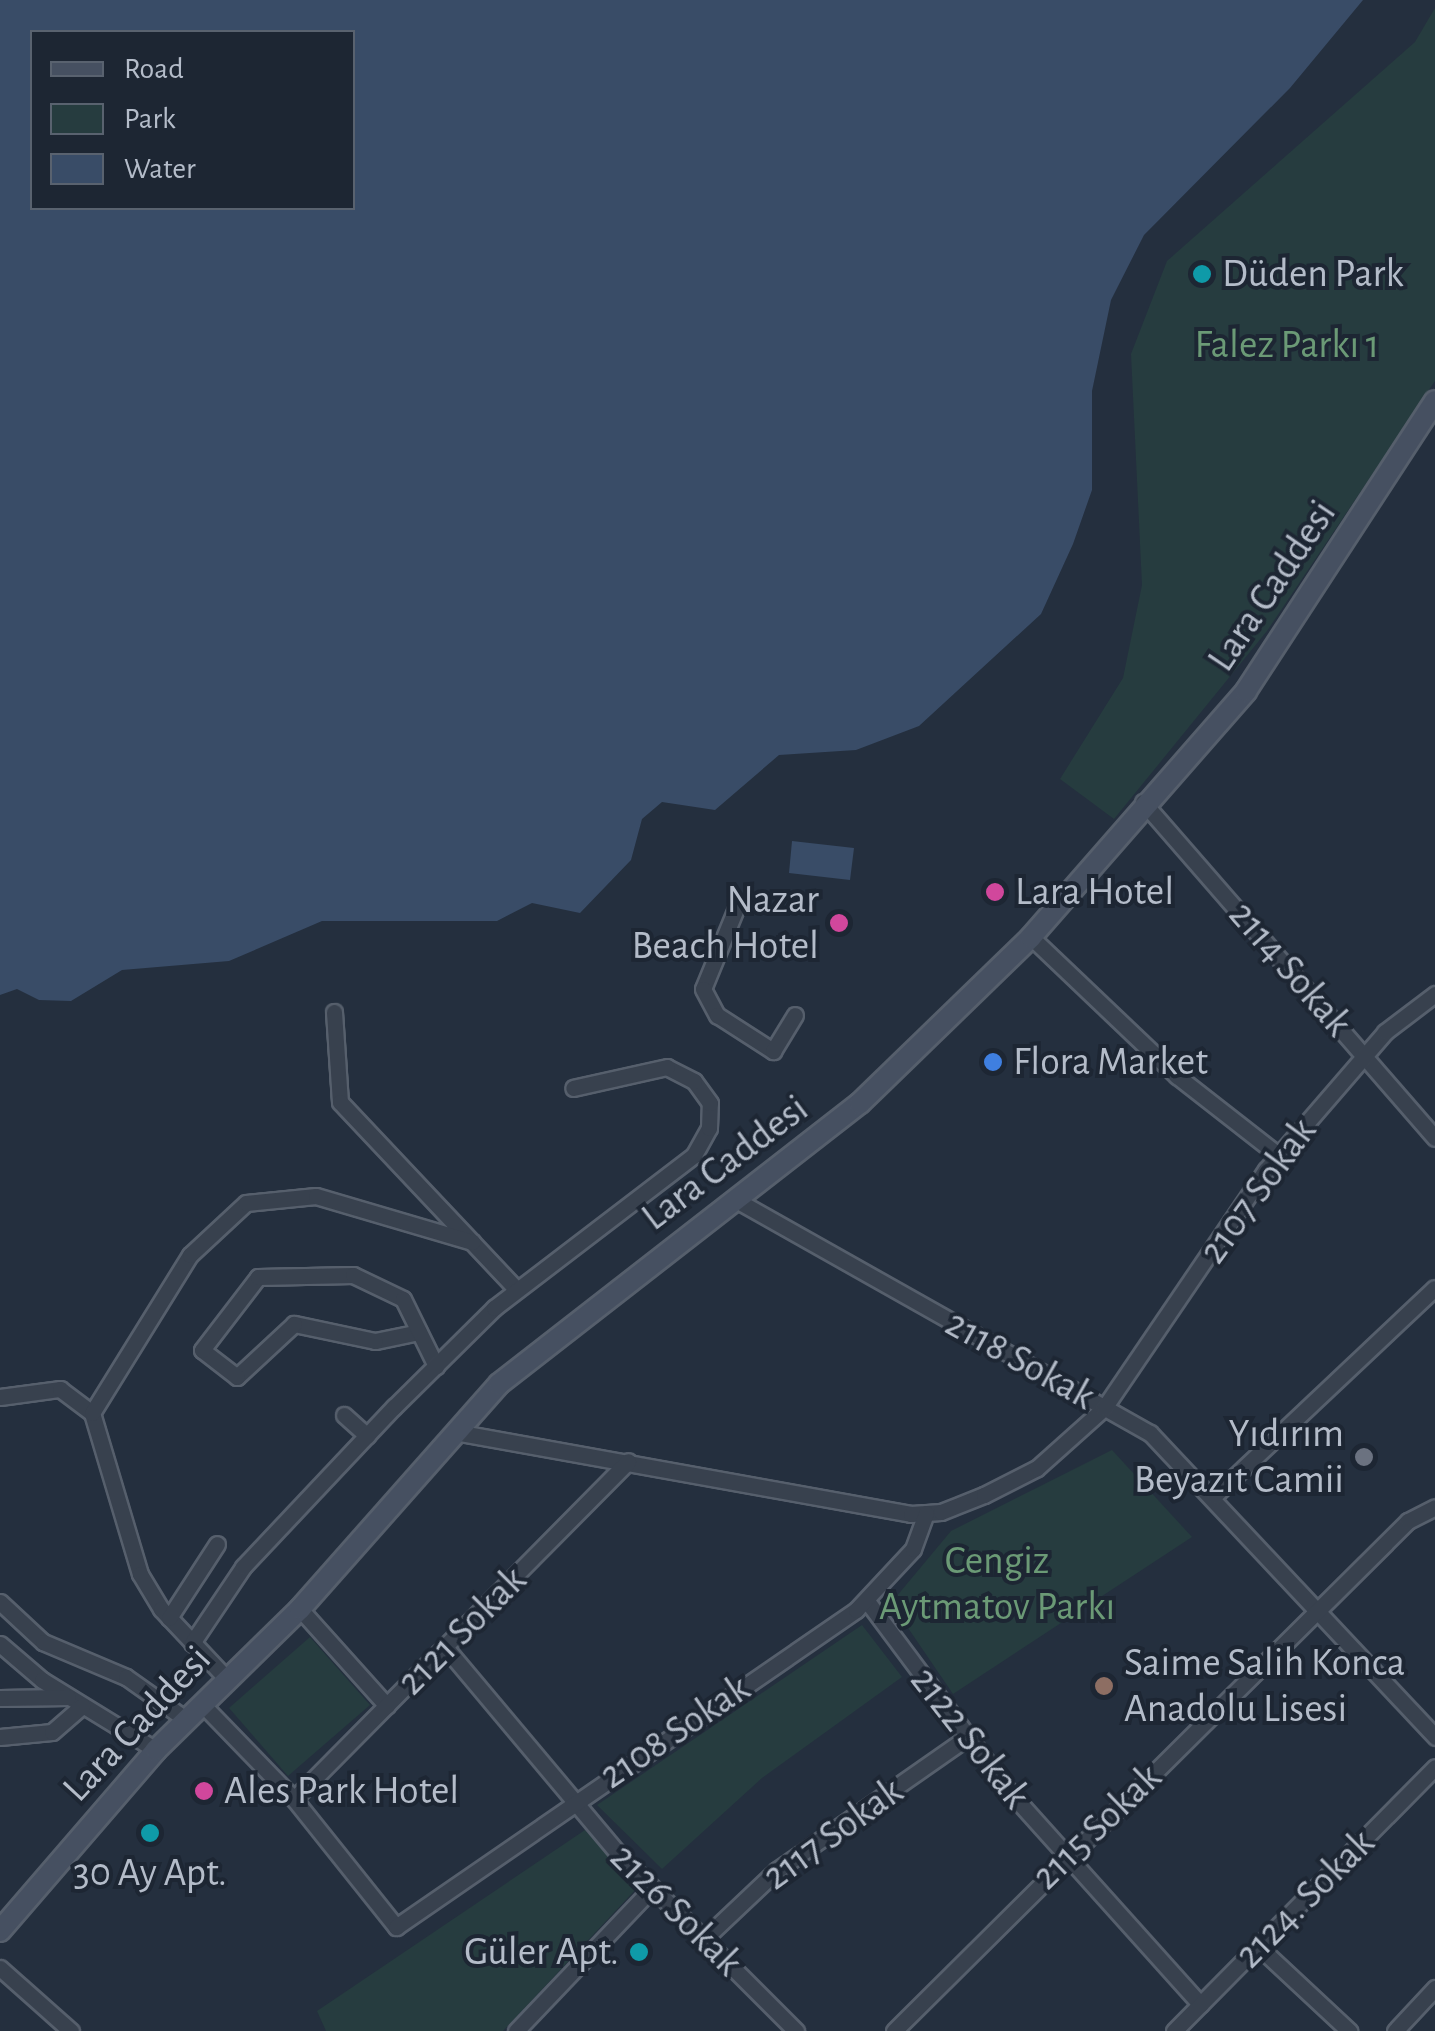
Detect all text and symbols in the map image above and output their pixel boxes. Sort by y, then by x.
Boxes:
legend [30,30,355,210]
text: Road [124,54,184,84]
text: Park [124,104,176,134]
text: Water [124,154,196,184]
place label: Düden Park [1222,250,1404,298]
marker: Düden Park [1191,263,1213,285]
park label: Falez Parkı 1 [1194,321,1380,369]
street label: Lara Caddesi [1197,491,1347,681]
place label: Lara Hotel [1015,868,1174,916]
place label: Nazar Beach Hotel [632,876,819,970]
marker: Lara Hotel [984,881,1006,903]
street label: 2114 Sokak [1218,892,1362,1046]
marker: Nazar Beach Hotel [828,912,850,934]
place label: Flora Market [1013,1038,1208,1086]
marker: Flora Market [982,1051,1004,1073]
street label: Lara Caddesi [632,1085,818,1241]
street label: 2107 Sokak [1189,1109,1327,1273]
street label: 2118 Sokak [937,1299,1103,1421]
place label: Yıdırım Beyazıt Camii [1134,1410,1344,1504]
marker: Yıdırım Beyazıt Camii [1353,1446,1375,1468]
park label: Cengiz Aytmatov Parkı [879,1537,1115,1631]
street label: 2121 Sokak [388,1557,536,1705]
street label: Lara Caddesi [53,1636,221,1812]
place label: Saime Salih Konca Anadolu Lisesi [1124,1639,1405,1733]
street label: 2122 Sokak [900,1657,1040,1819]
street label: 2108 Sokak [591,1664,759,1800]
marker: Saime Salih Konca Anadolu Lisesi [1093,1675,1115,1697]
street label: 2115 Sokak [1022,1754,1172,1900]
place label: Ales Park Hotel [224,1767,459,1815]
street label: 2117 Sokak [754,1767,912,1901]
marker: Ales Park Hotel [193,1780,215,1802]
street label: 2124. Sokak [1225,1819,1385,1979]
marker: 30 Ay Apt. [139,1822,161,1844]
street label: 2126 Sokak [600,1834,752,1986]
place label: 30 Ay Apt. [73,1849,227,1897]
place label: Güler Apt. [464,1928,619,1976]
marker: Güler Apt. [628,1941,650,1963]

